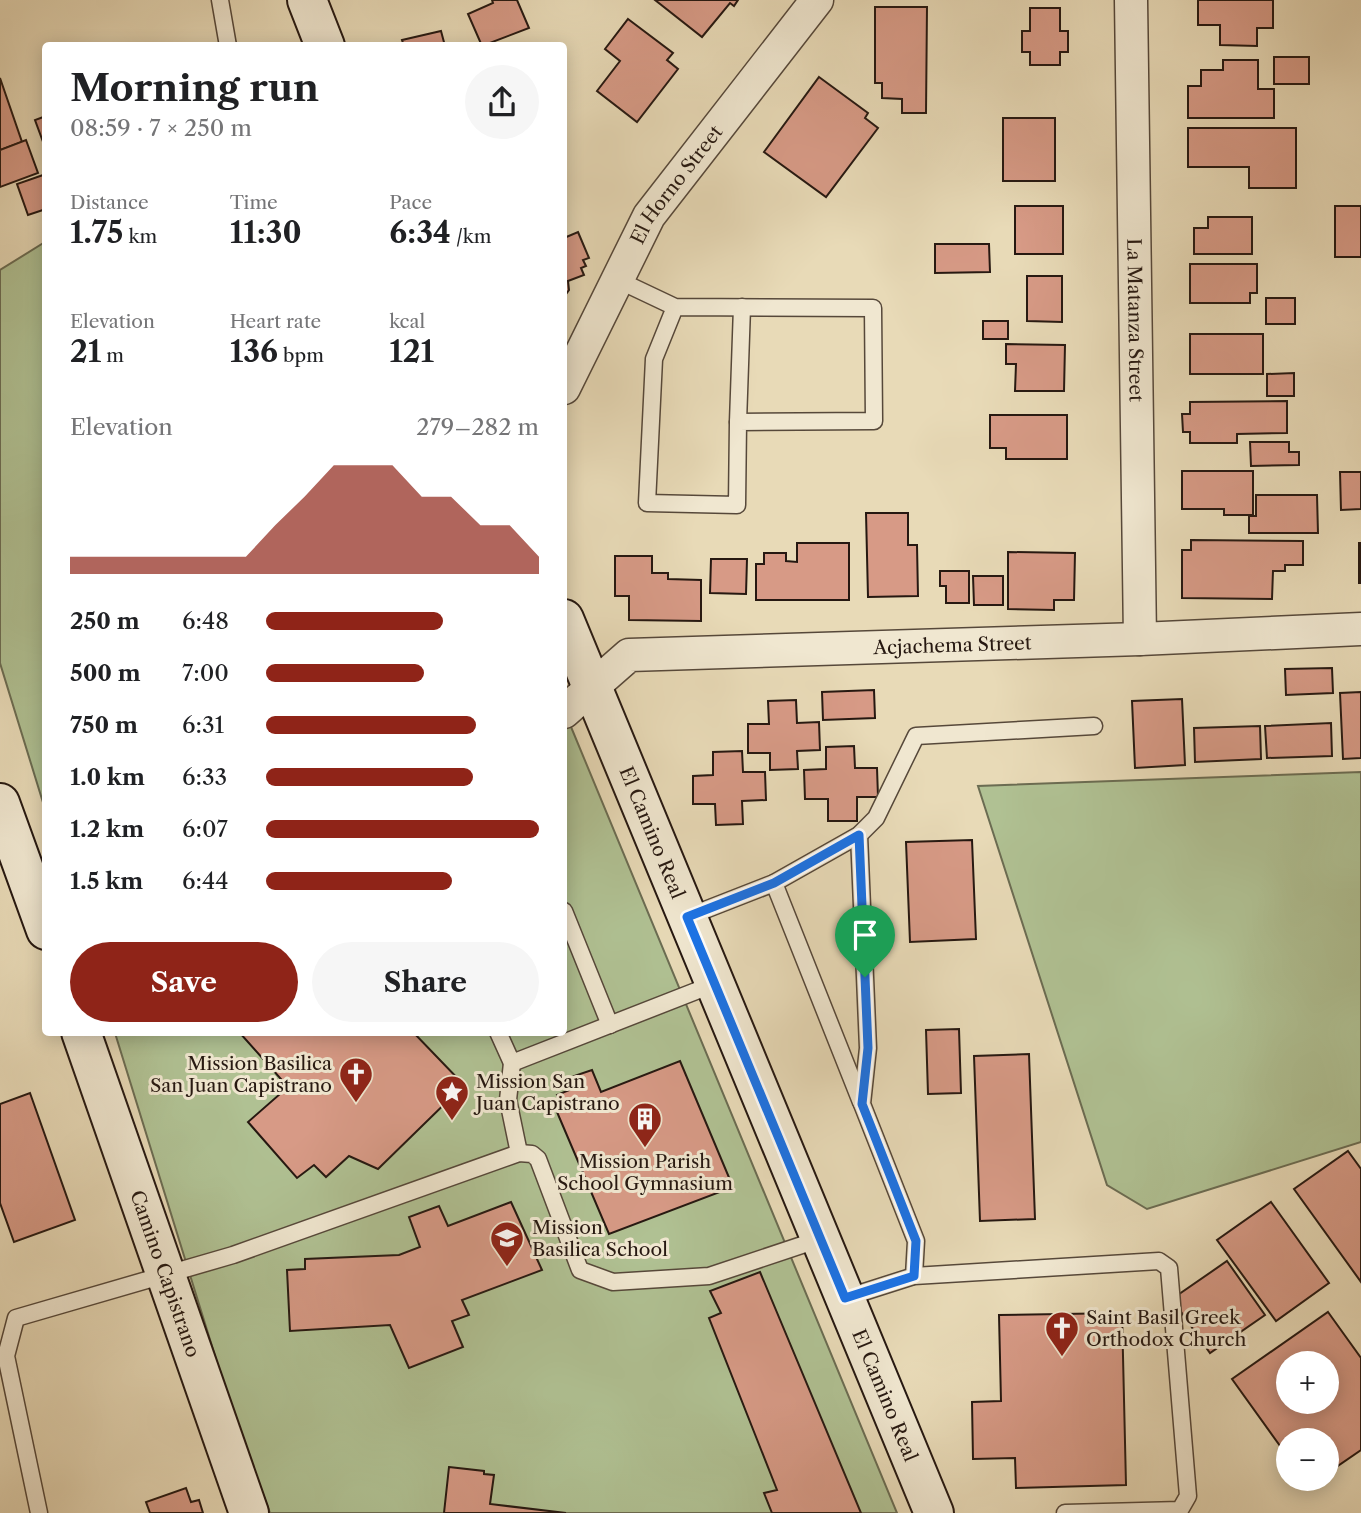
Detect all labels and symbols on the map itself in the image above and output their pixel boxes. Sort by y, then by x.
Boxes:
street label: El Horno Street [625,120,727,248]
street label: La Matanza Street [1123,238,1148,402]
street label: Acjachema Street [872,631,1032,659]
street label: El Camino Real [615,763,690,902]
pin [835,905,895,977]
place label: Mission Basilica San Juan Capistrano [150,1052,332,1097]
church icon: Mission Basilica San Juan Capistrano [337,1055,375,1104]
place label: Mission San Juan Capistrano [473,1070,620,1115]
place icon: Mission San Juan Capistrano [433,1073,471,1122]
building icon: Mission Parish School Gymnasium [626,1100,664,1149]
place label: Mission Parish School Gymnasium [557,1150,733,1195]
street label: Camino Capistrano [126,1187,205,1360]
place label: Mission Basilica School [532,1216,668,1261]
school or university icon: Mission Basilica School [488,1219,526,1268]
place label: Saint Basil Greek Orthodox Church [1086,1306,1247,1351]
church icon: Saint Basil Greek Orthodox Church [1043,1309,1081,1358]
street label: El Camino Real [848,1326,923,1465]

